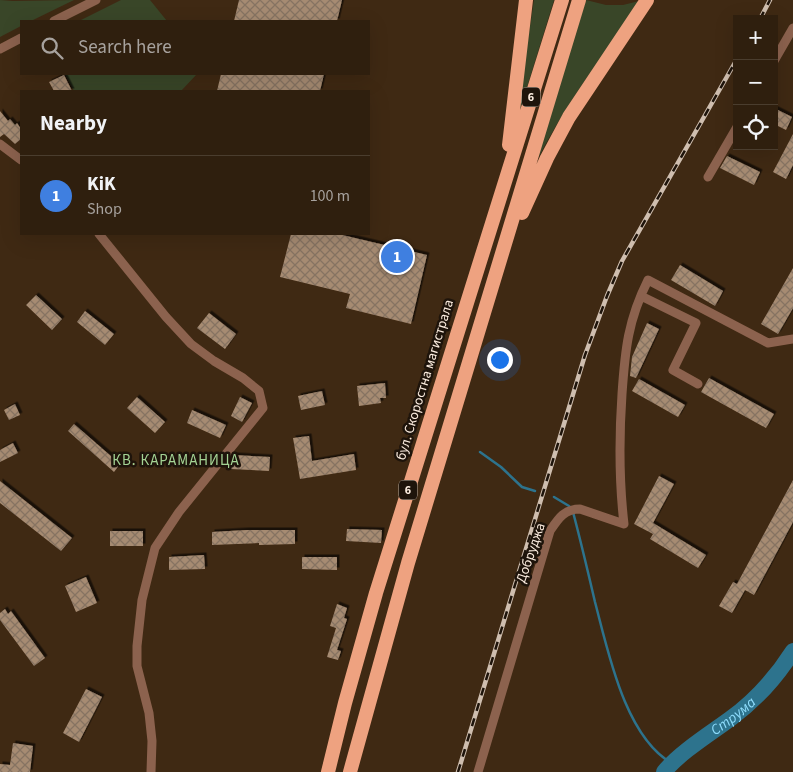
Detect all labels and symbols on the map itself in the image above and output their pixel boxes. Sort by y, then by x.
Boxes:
road number: 6 [522,88,540,106]
pin: 1 [381,238,413,276]
street label: бул. Скоростна магистрала [391,297,459,463]
your location [487,347,513,373]
district label: КВ. КАРАМАНИЦА [112,450,240,471]
road number: 6 [399,480,417,500]
street label: Добруджа [511,520,551,586]
water label: Струма [706,692,760,740]

